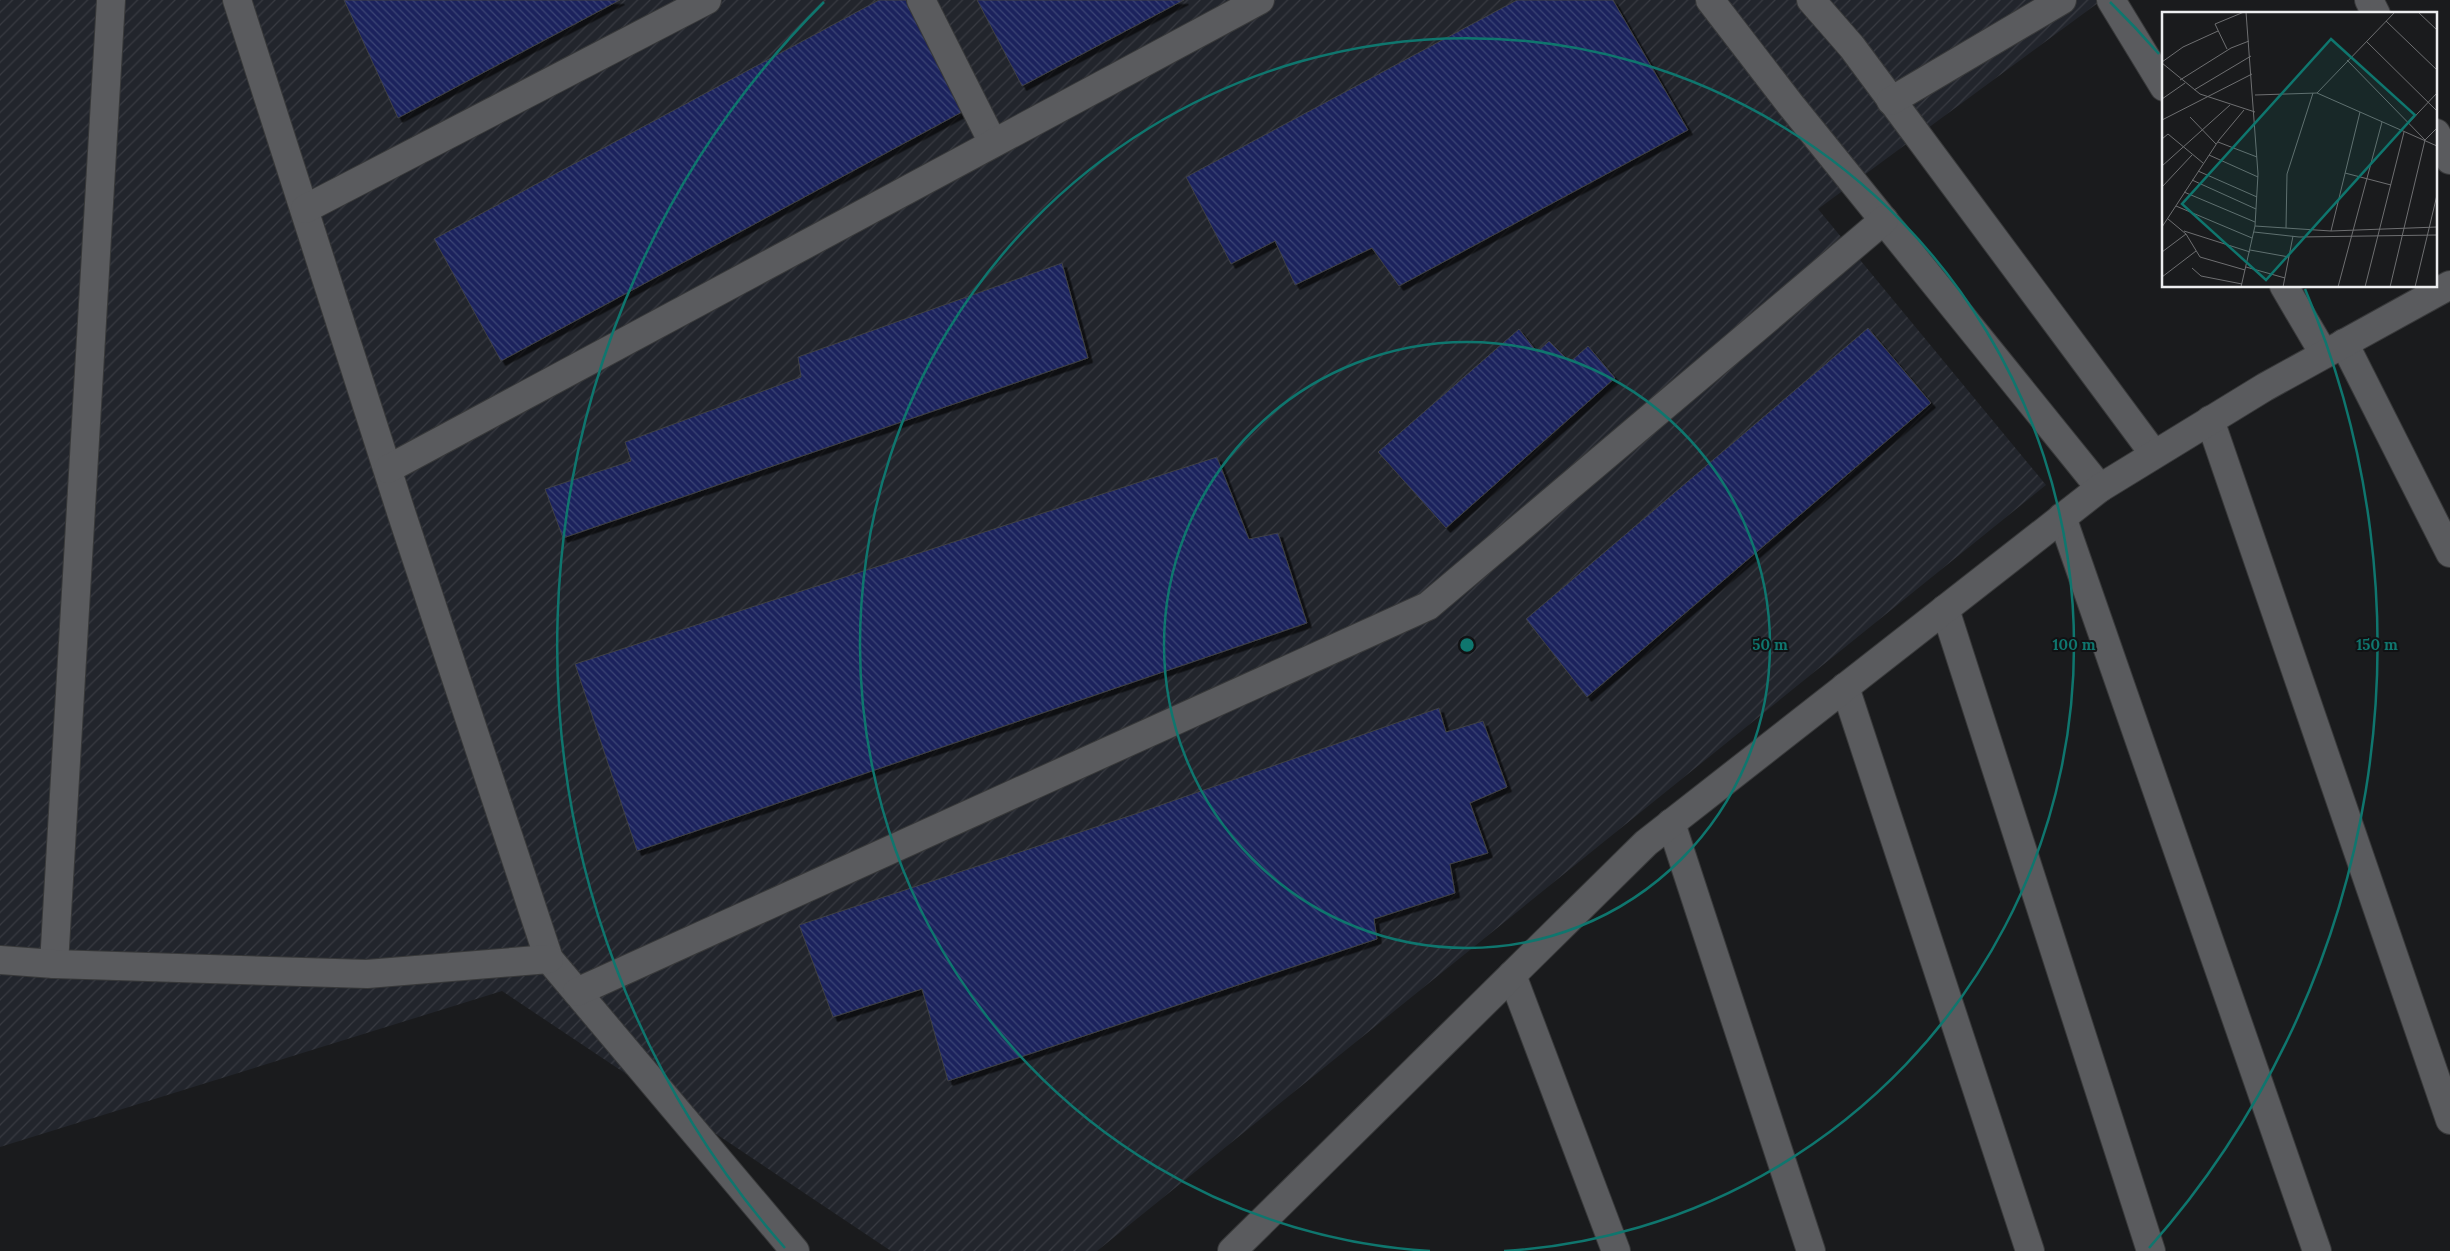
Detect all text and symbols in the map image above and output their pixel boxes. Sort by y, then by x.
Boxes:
inset map [2162,12,2438,288]
text: 50 m [1752,635,1788,654]
text: 100 m [2053,635,2096,654]
text: 150 m [2356,635,2398,654]
centre of rings [1458,636,1476,654]

